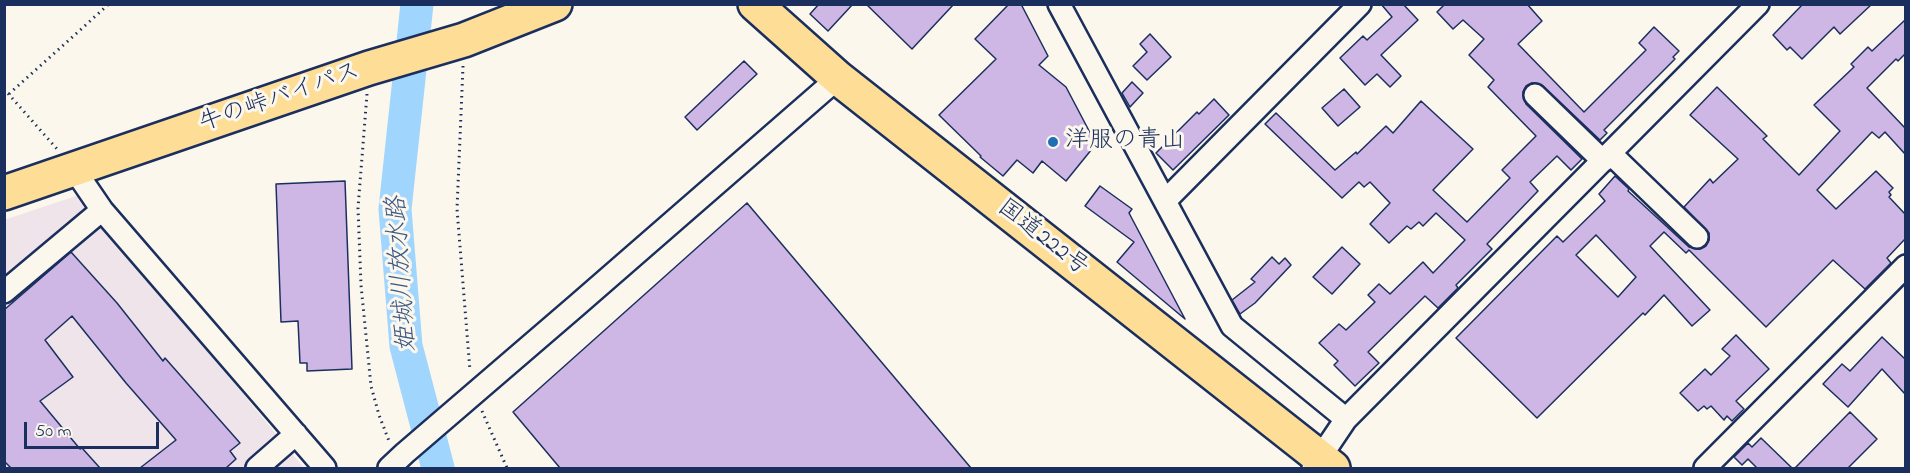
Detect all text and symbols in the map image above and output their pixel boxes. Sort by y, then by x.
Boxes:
street label: 牛の峠バイパス [196,58,364,140]
place label: 洋服の青山 [1065,128,1185,156]
marker: 洋服の青山 [1046,135,1060,149]
street label: 国道222号 [991,194,1093,284]
water label: 姫城川放水路 [383,195,425,353]
scale bar [27,410,162,448]
text: 50 m [35,419,72,445]

